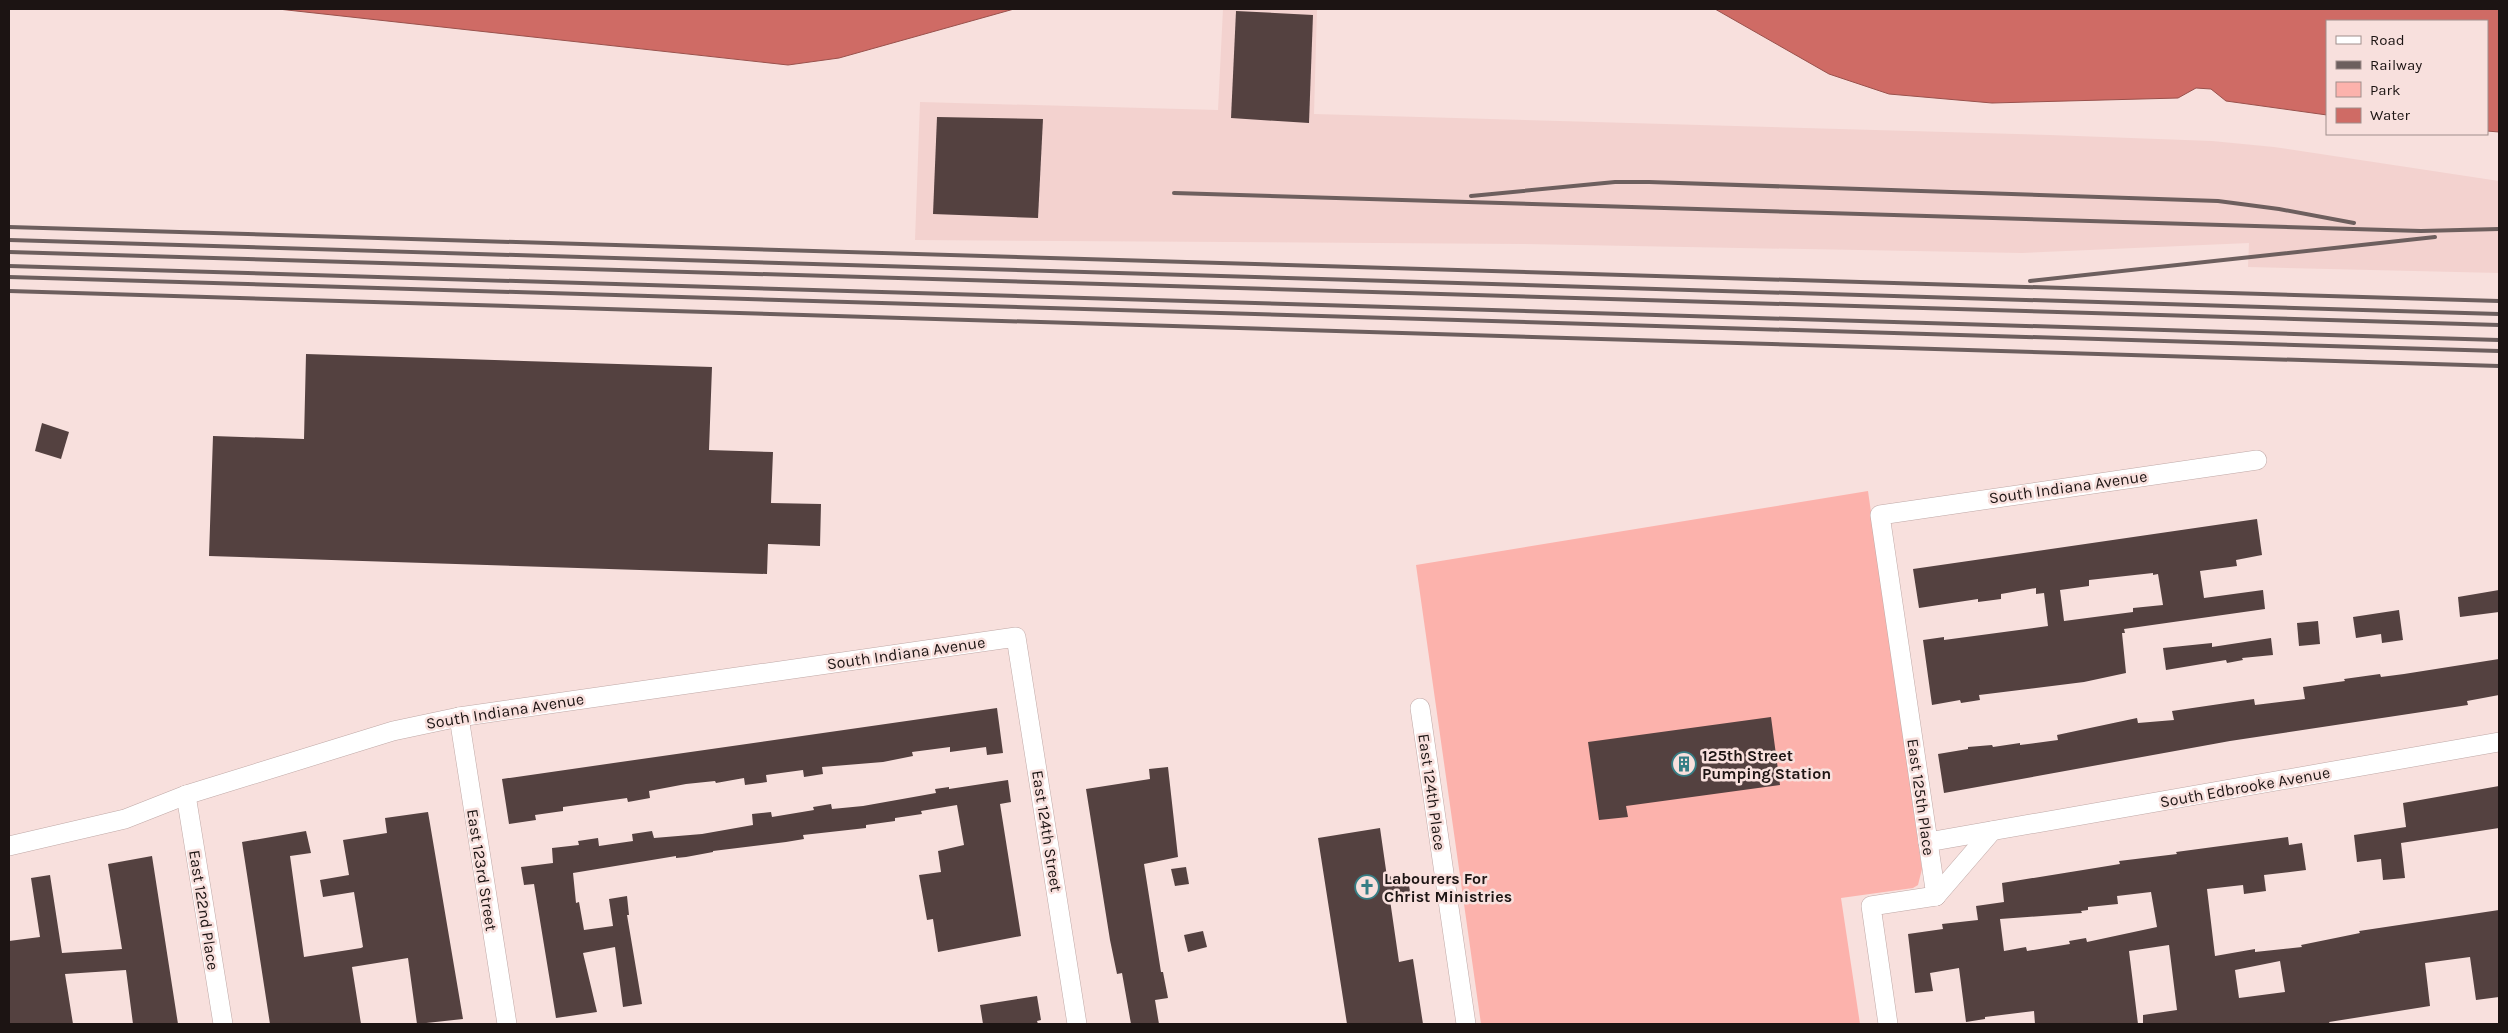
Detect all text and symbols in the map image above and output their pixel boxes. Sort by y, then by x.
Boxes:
legend [2326,20,2488,135]
text: Road [2370,31,2405,49]
text: Railway [2370,56,2422,74]
text: Park [2370,81,2400,99]
text: Water [2370,106,2411,124]
street label: South Indiana Avenue [1988,466,2148,508]
street label: South Indiana Avenue [826,632,986,674]
street label: South Indiana Avenue [425,689,585,733]
street label: East 124th Place [1414,732,1450,852]
street label: East 125th Place [1903,737,1939,857]
place label: 125th Street Pumping Station [1702,746,1831,783]
building icon: 125th Street Pumping Station [1671,751,1697,777]
street label: South Edbrooke Avenue [2158,763,2332,811]
street label: East 124th Street [1028,769,1066,893]
street label: East 123rd Street [463,808,501,932]
street label: East 122nd Place [185,849,223,971]
place label: Labourers For Christ Ministries [1384,869,1512,906]
church icon: Labourers For Christ Ministries [1354,874,1380,900]

